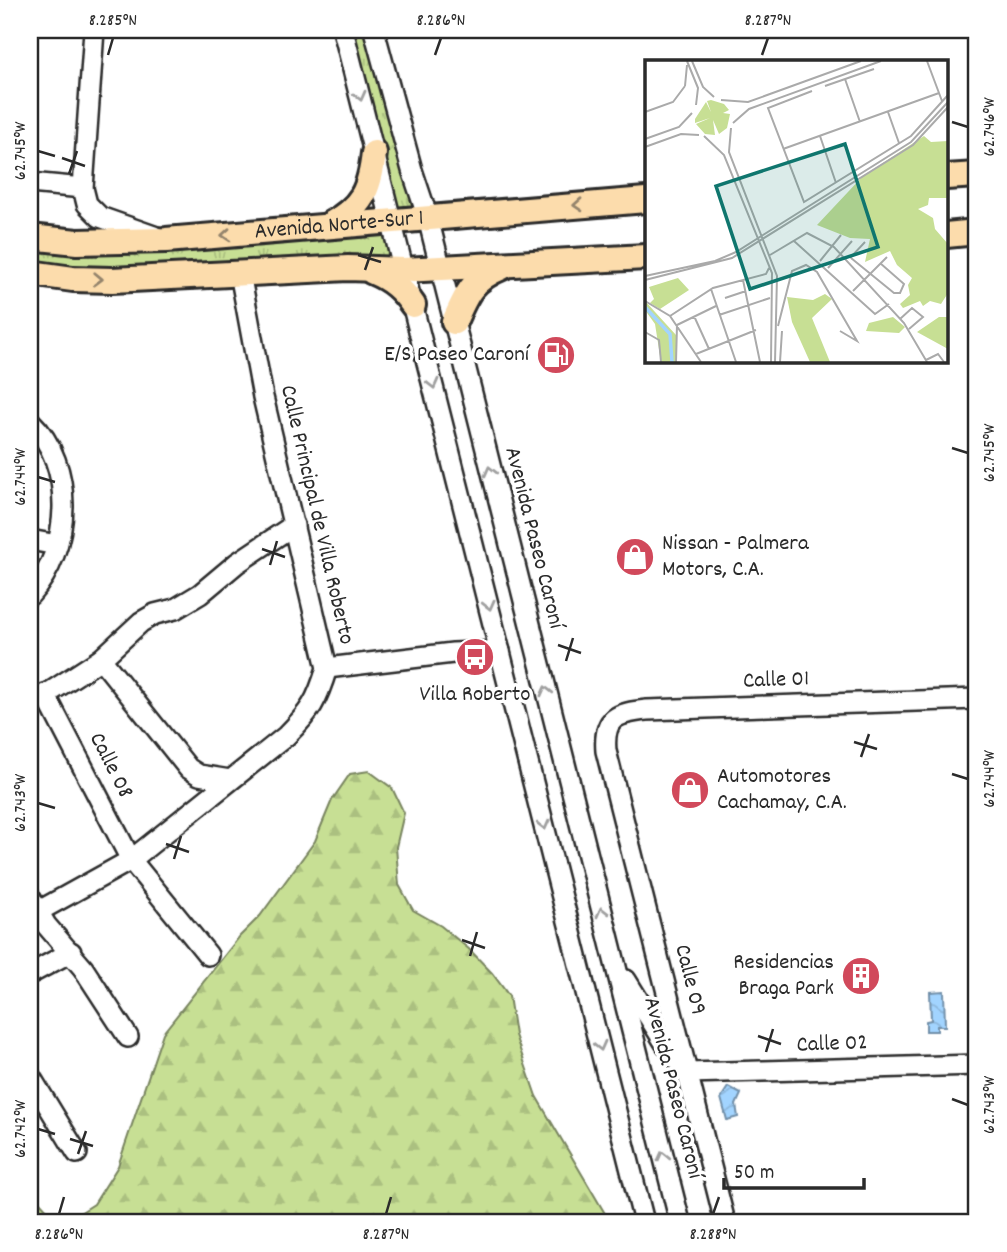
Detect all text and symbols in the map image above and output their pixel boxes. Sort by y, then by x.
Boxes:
text: 8.285°N [89,9,137,34]
text: 8.286°N [417,9,465,34]
text: 8.287°N [745,9,791,34]
inset map [645,60,948,362]
one-way arrow [352,90,366,102]
text: 62.746°W [978,97,1003,156]
text: 62.745°W [9,121,34,180]
one-way arrow [573,198,584,213]
street label: Avenida Norte-Sur 1 [253,202,425,249]
one-way arrow [220,227,231,242]
one-way arrow [92,272,103,287]
fuel station icon: E/S Paseo Caroní [535,334,577,376]
place label: E/S Paseo Caroní [384,339,531,372]
one-way arrow [425,378,439,390]
street label: Calle Principal de Villa Roberto [270,382,362,648]
text: 62.745°W [978,423,1003,482]
street label: Avenida Paseo Caroní [494,444,572,634]
text: 62.744°W [9,448,34,506]
one-way arrow [484,465,498,477]
place label: Nissan - Palmera Motors, C.A. [662,528,810,587]
shop icon: Nissan - Palmera Motors, C.A. [614,536,656,578]
one-way arrow [481,599,495,611]
bus stop icon: Villa Roberto [454,636,496,678]
street label: Calle 01 [742,663,810,699]
place label: Villa Roberto [419,679,531,712]
one-way arrow [540,685,554,697]
street label: Calle 08 [79,727,141,805]
text: 62.744°W [978,750,1003,808]
place label: Automotores Cachamay, C.A. [717,761,847,820]
shop icon: Automotores Cachamay, C.A. [669,769,711,811]
text: 62.743°W [9,773,34,832]
one-way arrow [536,819,550,831]
one-way arrow [596,906,610,918]
street label: Calle 09 [664,941,714,1019]
place label: Residencias Braga Park [733,947,834,1006]
building icon: Residencias Braga Park [840,955,882,997]
street label: Avenida Paseo Caroní [633,994,711,1184]
street label: Calle 02 [796,1027,868,1063]
one-way arrow [592,1040,606,1052]
text: 62.743°W [978,1075,1003,1134]
text: 62.742°W [9,1099,34,1158]
scale bar [724,1147,864,1191]
one-way arrow [657,1150,671,1162]
text: 50 m [734,1159,774,1189]
text: 8.286°N [35,1223,83,1248]
text: 8.287°N [363,1223,409,1248]
text: 8.288°N [689,1223,737,1248]

